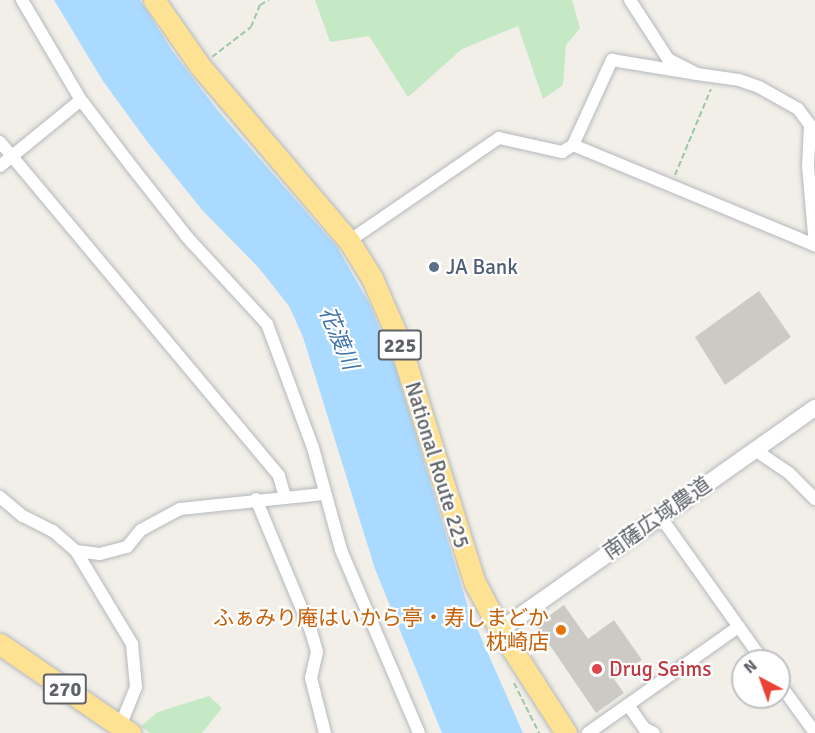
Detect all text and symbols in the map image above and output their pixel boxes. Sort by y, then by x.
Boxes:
place label: JA Bank [446,254,518,280]
marker: JA Bank [427,260,441,274]
water label: 花渡川 [314,302,364,374]
road number: 225 [378,328,422,362]
street label: National Route 225 [400,379,474,551]
street label: 南薩広域農道 [598,472,716,564]
place label: ふぁみり庵はいから亭・寿しまどか 枕崎店 [213,605,549,655]
marker: ふぁみり庵はいから亭・寿しまどか 枕崎店 [554,623,568,637]
north arrow [731,649,791,709]
place label: Drug Seims [609,656,711,682]
text: N [740,656,761,678]
marker: Drug Seims [590,662,604,676]
road number: 270 [42,672,88,706]

